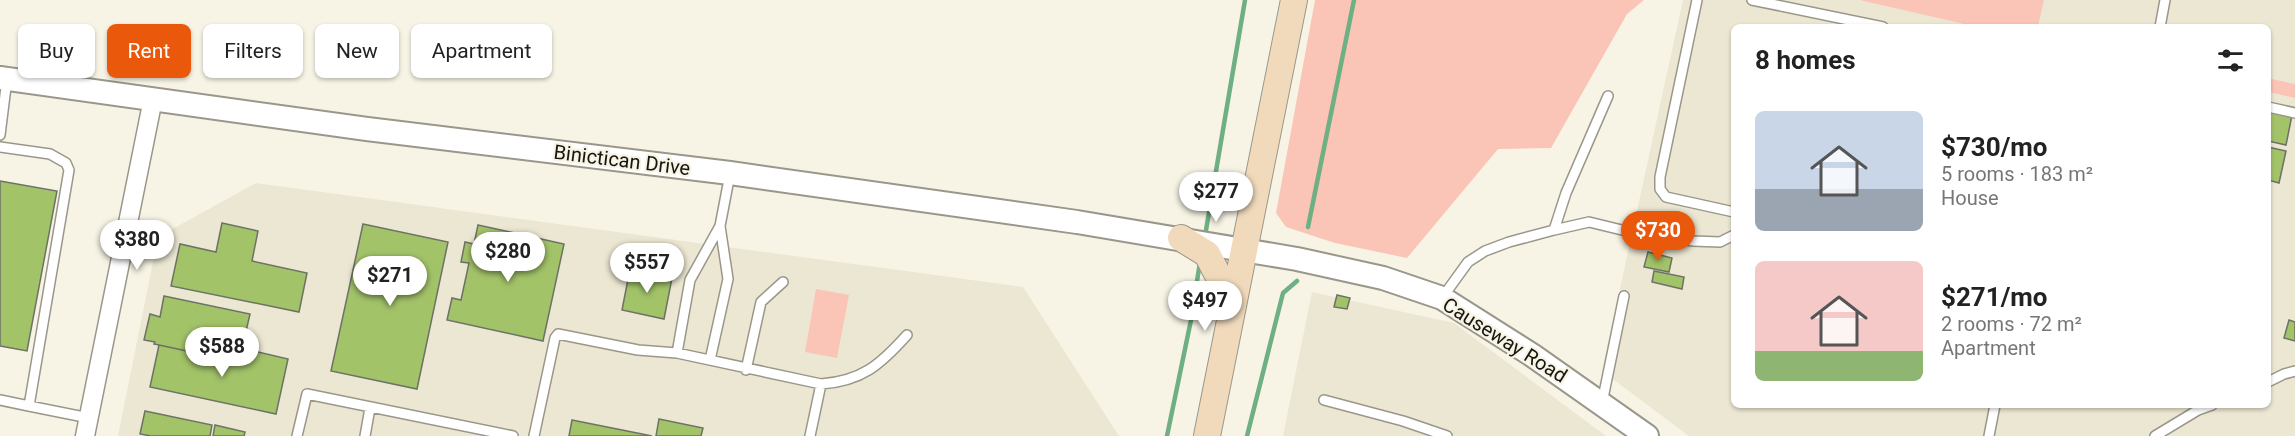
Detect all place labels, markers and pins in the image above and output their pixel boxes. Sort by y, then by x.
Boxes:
pin: $277 [1180,172,1252,223]
pin: $730 [1622,211,1694,262]
pin: $380 [101,220,173,271]
pin: $280 [472,232,544,283]
pin: $557 [611,243,683,294]
pin: $271 [354,256,426,307]
pin: $497 [1169,281,1241,332]
pin: $588 [186,327,258,378]

